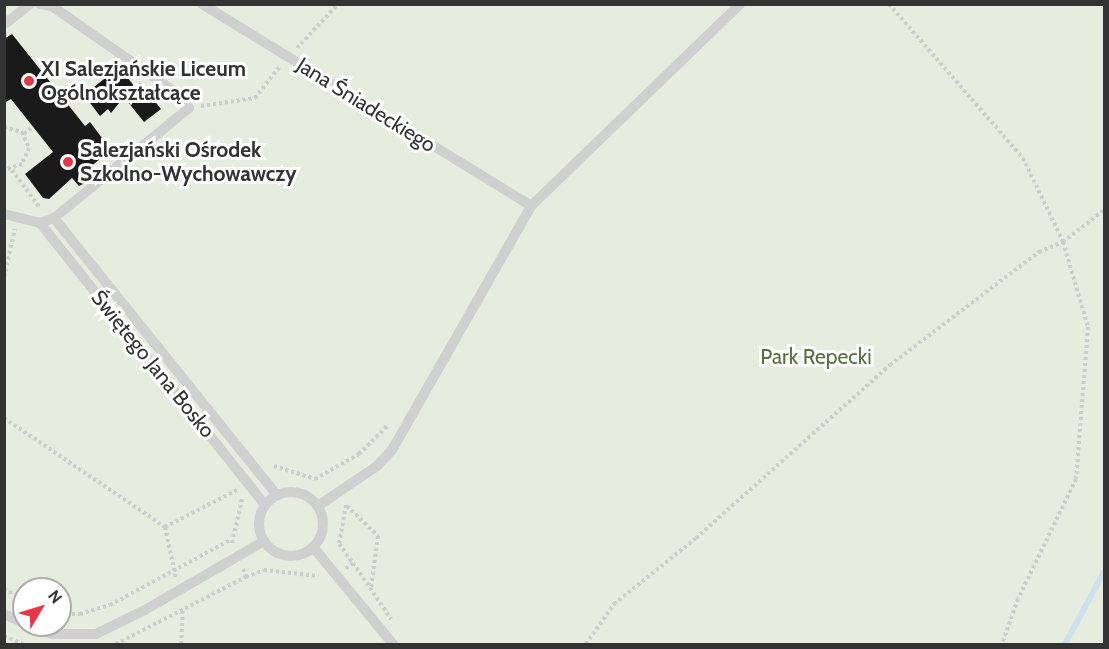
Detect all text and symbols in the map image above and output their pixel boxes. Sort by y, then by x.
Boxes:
street label: Jana Śniadeckiego [292,52,440,158]
place label: XI Salezjańskie Liceum Ogólnokształcące [41,56,246,106]
marker: XI Salezjańskie Liceum Ogólnokształcące [22,74,36,88]
place label: Salezjański Ośrodek Szkolno-Wychowawczy [80,137,297,187]
marker: Salezjański Ośrodek Szkolno-Wychowawczy [61,155,75,169]
street label: Świętego Jana Bosko [86,285,220,443]
park label: Park Repecki [760,344,872,370]
north arrow [12,577,72,637]
text: N [44,587,66,607]

